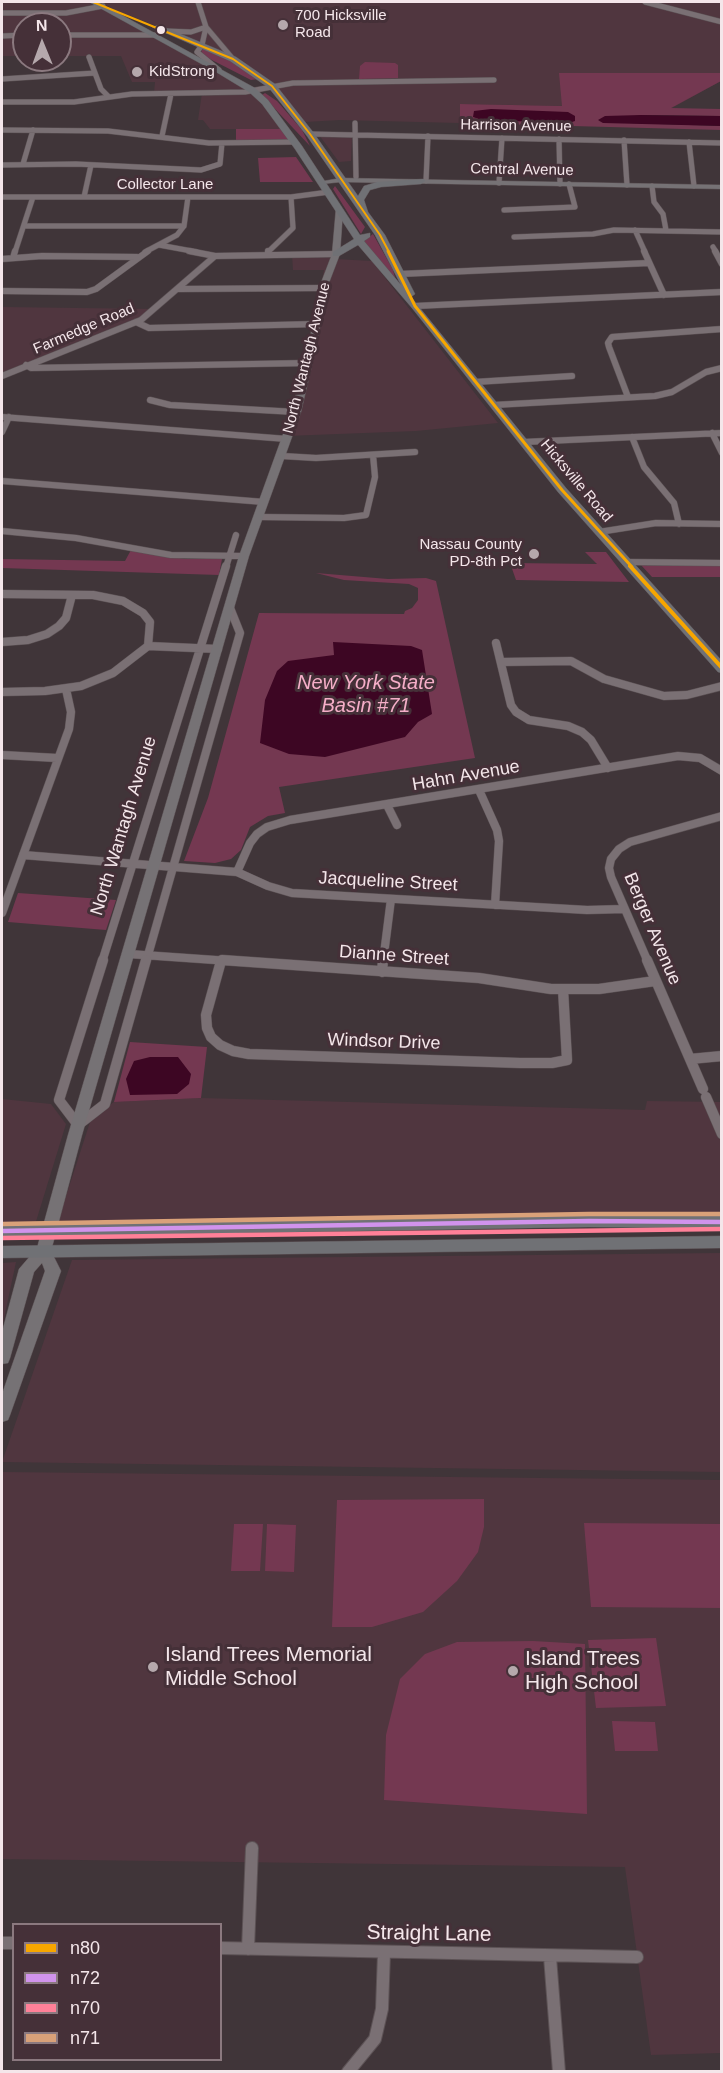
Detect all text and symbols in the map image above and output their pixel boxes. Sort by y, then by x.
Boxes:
place label: 700 Hicksville Road [295,7,387,42]
north arrow [12,12,72,72]
text: N [36,17,48,34]
marker: 700 Hicksville Road [276,18,290,32]
unlabelled marker [155,24,167,36]
place label: KidStrong [149,63,215,81]
marker: KidStrong [130,65,144,79]
street label: Harrison Avenue [460,116,572,136]
street label: Central Avenue [470,160,574,180]
street label: Collector Lane [117,176,213,194]
street label: North Wantagh Avenue [280,281,334,435]
street label: Farmedge Road [31,300,137,358]
street label: Hicksville Road [536,436,616,526]
place label: Nassau County PD-8th Pct [419,536,522,571]
marker: Nassau County PD-8th Pct [527,547,541,561]
water label: New York State Basin #71 [297,671,435,718]
street label: North Wantagh Avenue [86,734,162,918]
street label: Hahn Avenue [411,756,521,796]
street label: Jacqueline Street [318,868,458,896]
street label: Berger Avenue [619,870,685,988]
street label: Dianne Street [338,941,450,971]
street label: Windsor Drive [327,1029,441,1055]
place label: Island Trees Memorial Middle School [165,1642,372,1692]
place label: Island Trees High School [525,1646,640,1696]
marker: Island Trees Memorial Middle School [146,1660,160,1674]
marker: Island Trees High School [506,1664,520,1678]
street label: Straight Lane [366,1920,492,1948]
legend [12,1923,222,2061]
text: n80 [70,1938,100,1958]
text: n72 [70,1968,100,1988]
text: n70 [70,1998,100,2018]
text: n71 [70,2028,100,2048]

